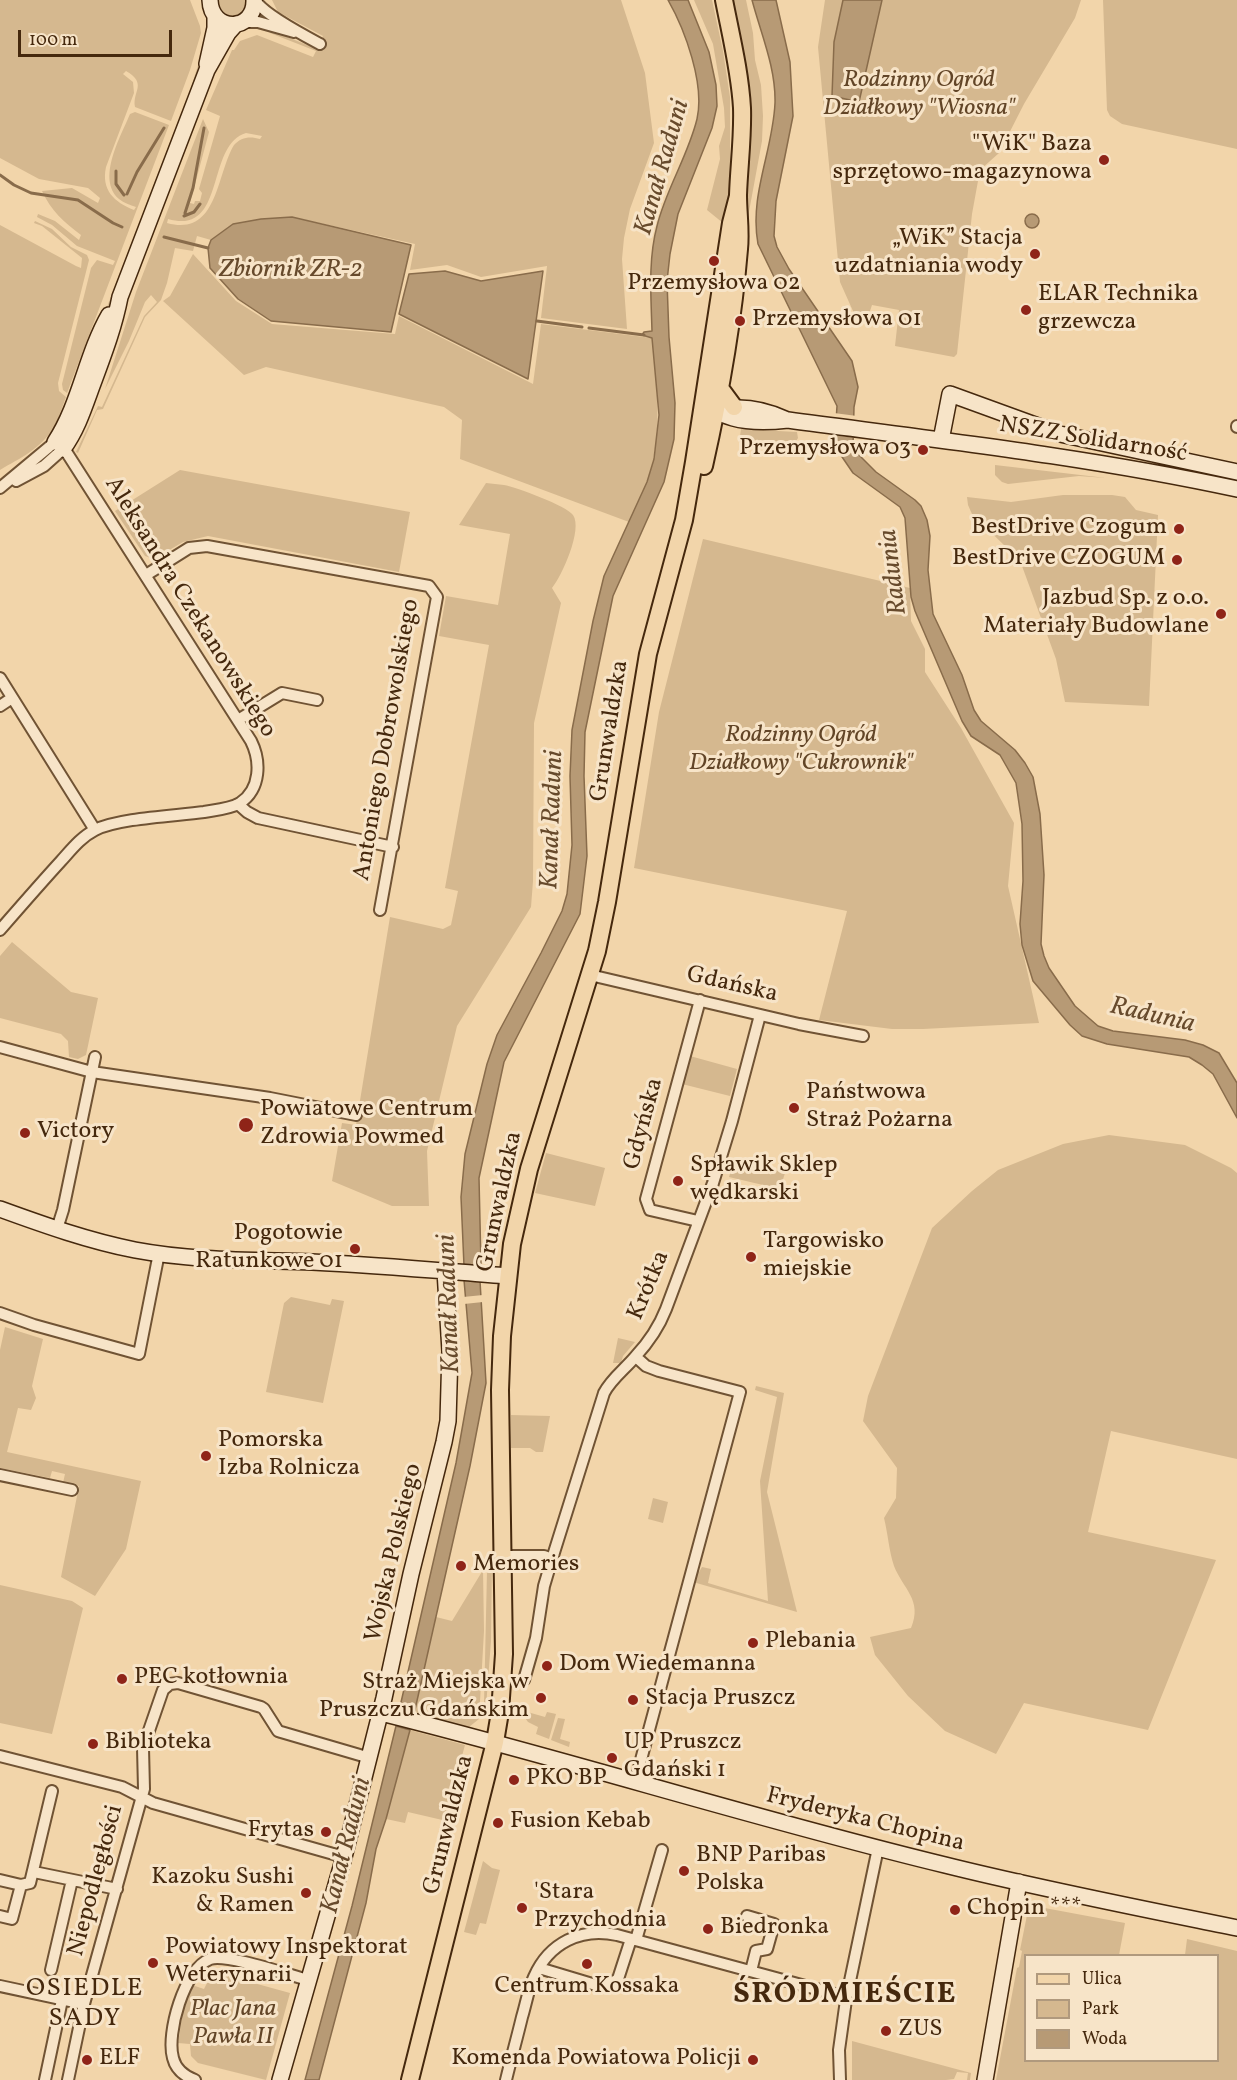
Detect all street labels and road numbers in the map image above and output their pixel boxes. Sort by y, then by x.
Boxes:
street label: NSZZ Solidarność [997,412,1189,470]
street label: Aleksandra Czekanowskiego [97,472,281,744]
street label: Antoniego Dobrowolskiego [349,597,427,883]
street label: Grunwaldzka [586,658,636,804]
street label: Gdańska [684,962,780,1010]
street label: Gdyńska [619,1075,671,1173]
street label: Grunwaldzka [472,1129,530,1275]
street label: Krótka [623,1247,677,1325]
street label: Wojska Polskiego [361,1461,429,1645]
street label: Grunwaldzka [419,1752,481,1898]
street label: Fryderyka Chopina [763,1782,967,1860]
street label: Niepodległości [63,1802,131,1960]

